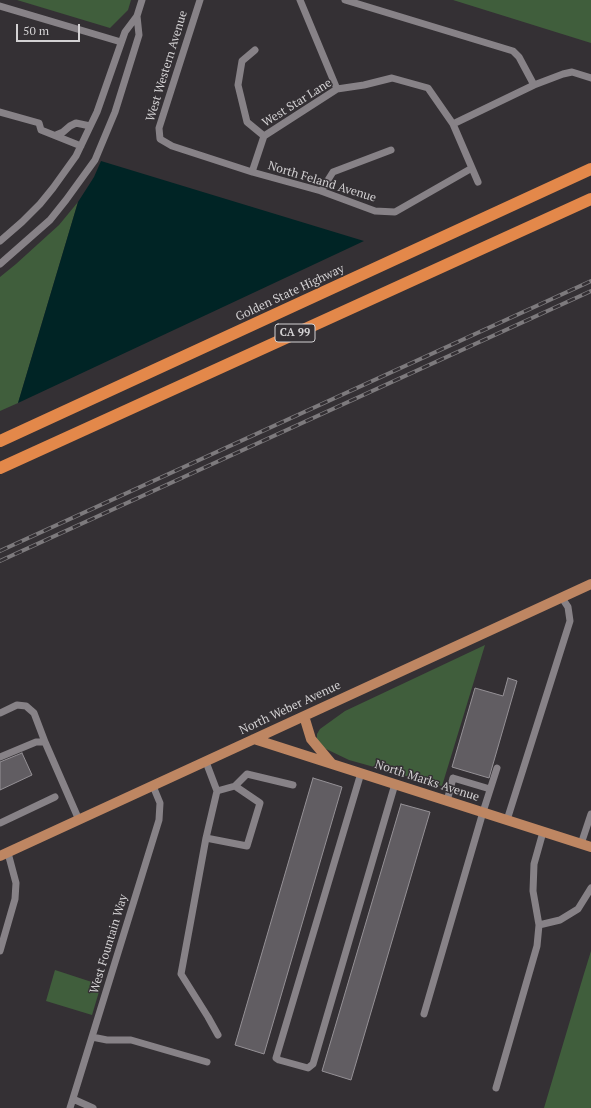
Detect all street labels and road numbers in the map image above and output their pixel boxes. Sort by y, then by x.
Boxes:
street label: West Western Avenue [143,9,191,123]
street label: West Star Lane [260,76,334,130]
street label: North Feland Avenue [266,159,378,205]
street label: Golden State Highway [233,262,347,324]
road number: CA 99 [275,324,315,342]
street label: North Weber Avenue [237,678,343,738]
street label: North Marks Avenue [373,757,481,805]
street label: West Fountain Way [87,893,131,995]

